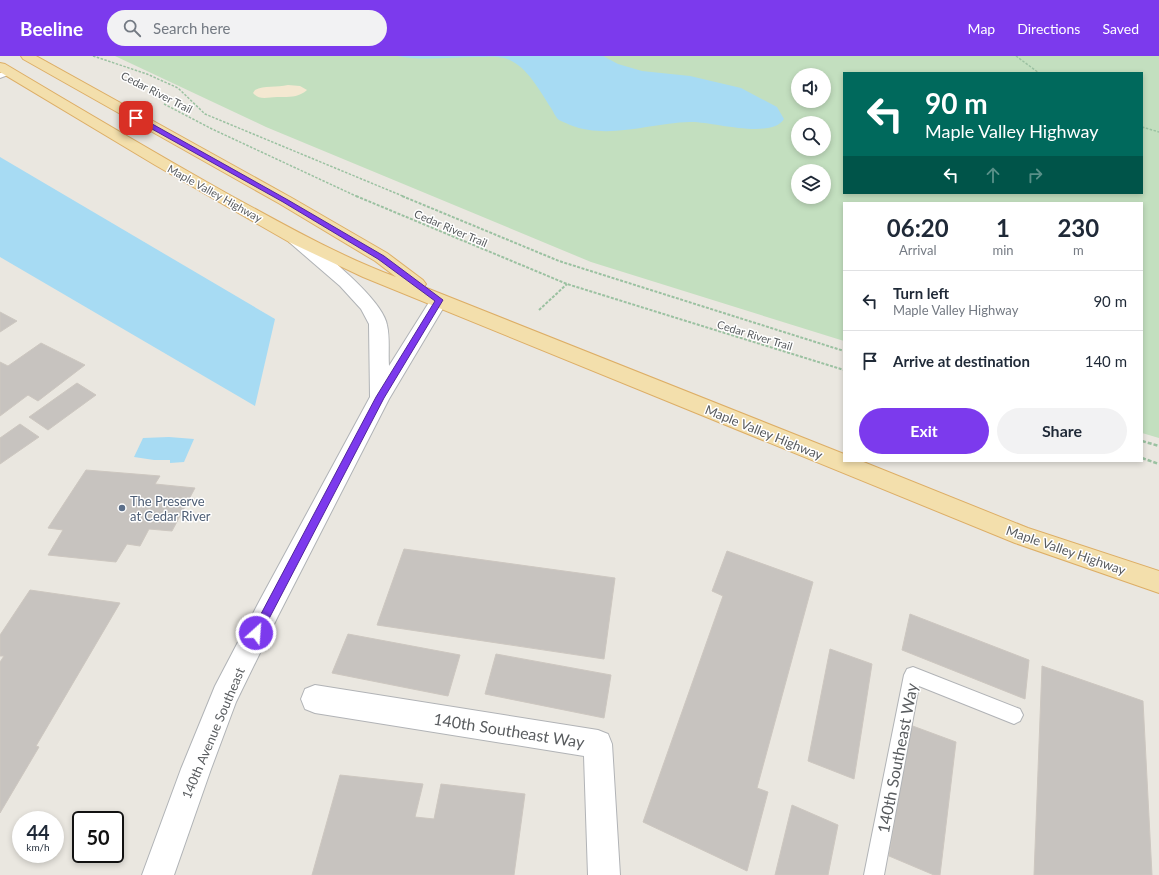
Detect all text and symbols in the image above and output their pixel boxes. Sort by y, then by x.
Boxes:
search box [107,10,387,46]
text: Beeline [20,17,83,40]
icon: search [121,17,143,39]
text: Search here [153,19,230,37]
text: Map [968,20,995,37]
text: Directions [1017,20,1080,37]
text: Saved [1102,20,1139,37]
street label: Cedar River Trail [119,68,195,116]
map controls [791,68,831,204]
button: sound [791,68,831,108]
text: 90 m [925,86,988,120]
icon: left [859,88,911,140]
pin [119,101,153,135]
icon: arrive [125,107,147,129]
button: search [791,116,831,156]
text: Maple Valley Highway [925,120,1099,142]
street label: Maple Valley Highway [165,162,265,225]
button: layers [791,164,831,204]
icon: left [940,164,962,186]
icon: ahead [982,164,1004,186]
icon: right [1024,164,1046,186]
street label: Cedar River Trail [412,207,490,249]
text: 06:20 [887,213,949,242]
text: 1 [996,213,1010,242]
text: 230 [1057,213,1099,242]
text: Arrival [899,242,936,258]
text: min [993,242,1014,258]
text: m [1073,242,1084,258]
text: Turn left [893,284,949,302]
icon: left [859,290,881,312]
text: 90 m [1093,292,1127,310]
text: Maple Valley Highway [893,302,1018,318]
street label: Cedar River Trail [716,317,794,353]
icon: arrive [859,350,881,372]
text: Arrive at destination [893,352,1030,370]
text: 140 m [1085,352,1127,370]
street label: Maple Valley Highway [703,401,825,463]
button: Exit [859,408,989,454]
button: Share [997,408,1127,454]
place label: The Preserve at Cedar River [130,493,211,524]
marker: The Preserve at Cedar River [117,503,127,513]
street label: Maple Valley Highway [1004,522,1128,578]
position arrow [235,612,277,654]
street label: 140th Avenue Southeast [178,665,248,801]
street label: 140th Southeast Way [873,681,921,835]
street label: 140th Southeast Way [432,709,587,751]
speed limit sign: 50 [72,811,124,863]
text: 44 [26,820,50,844]
text: km/h [26,841,50,853]

